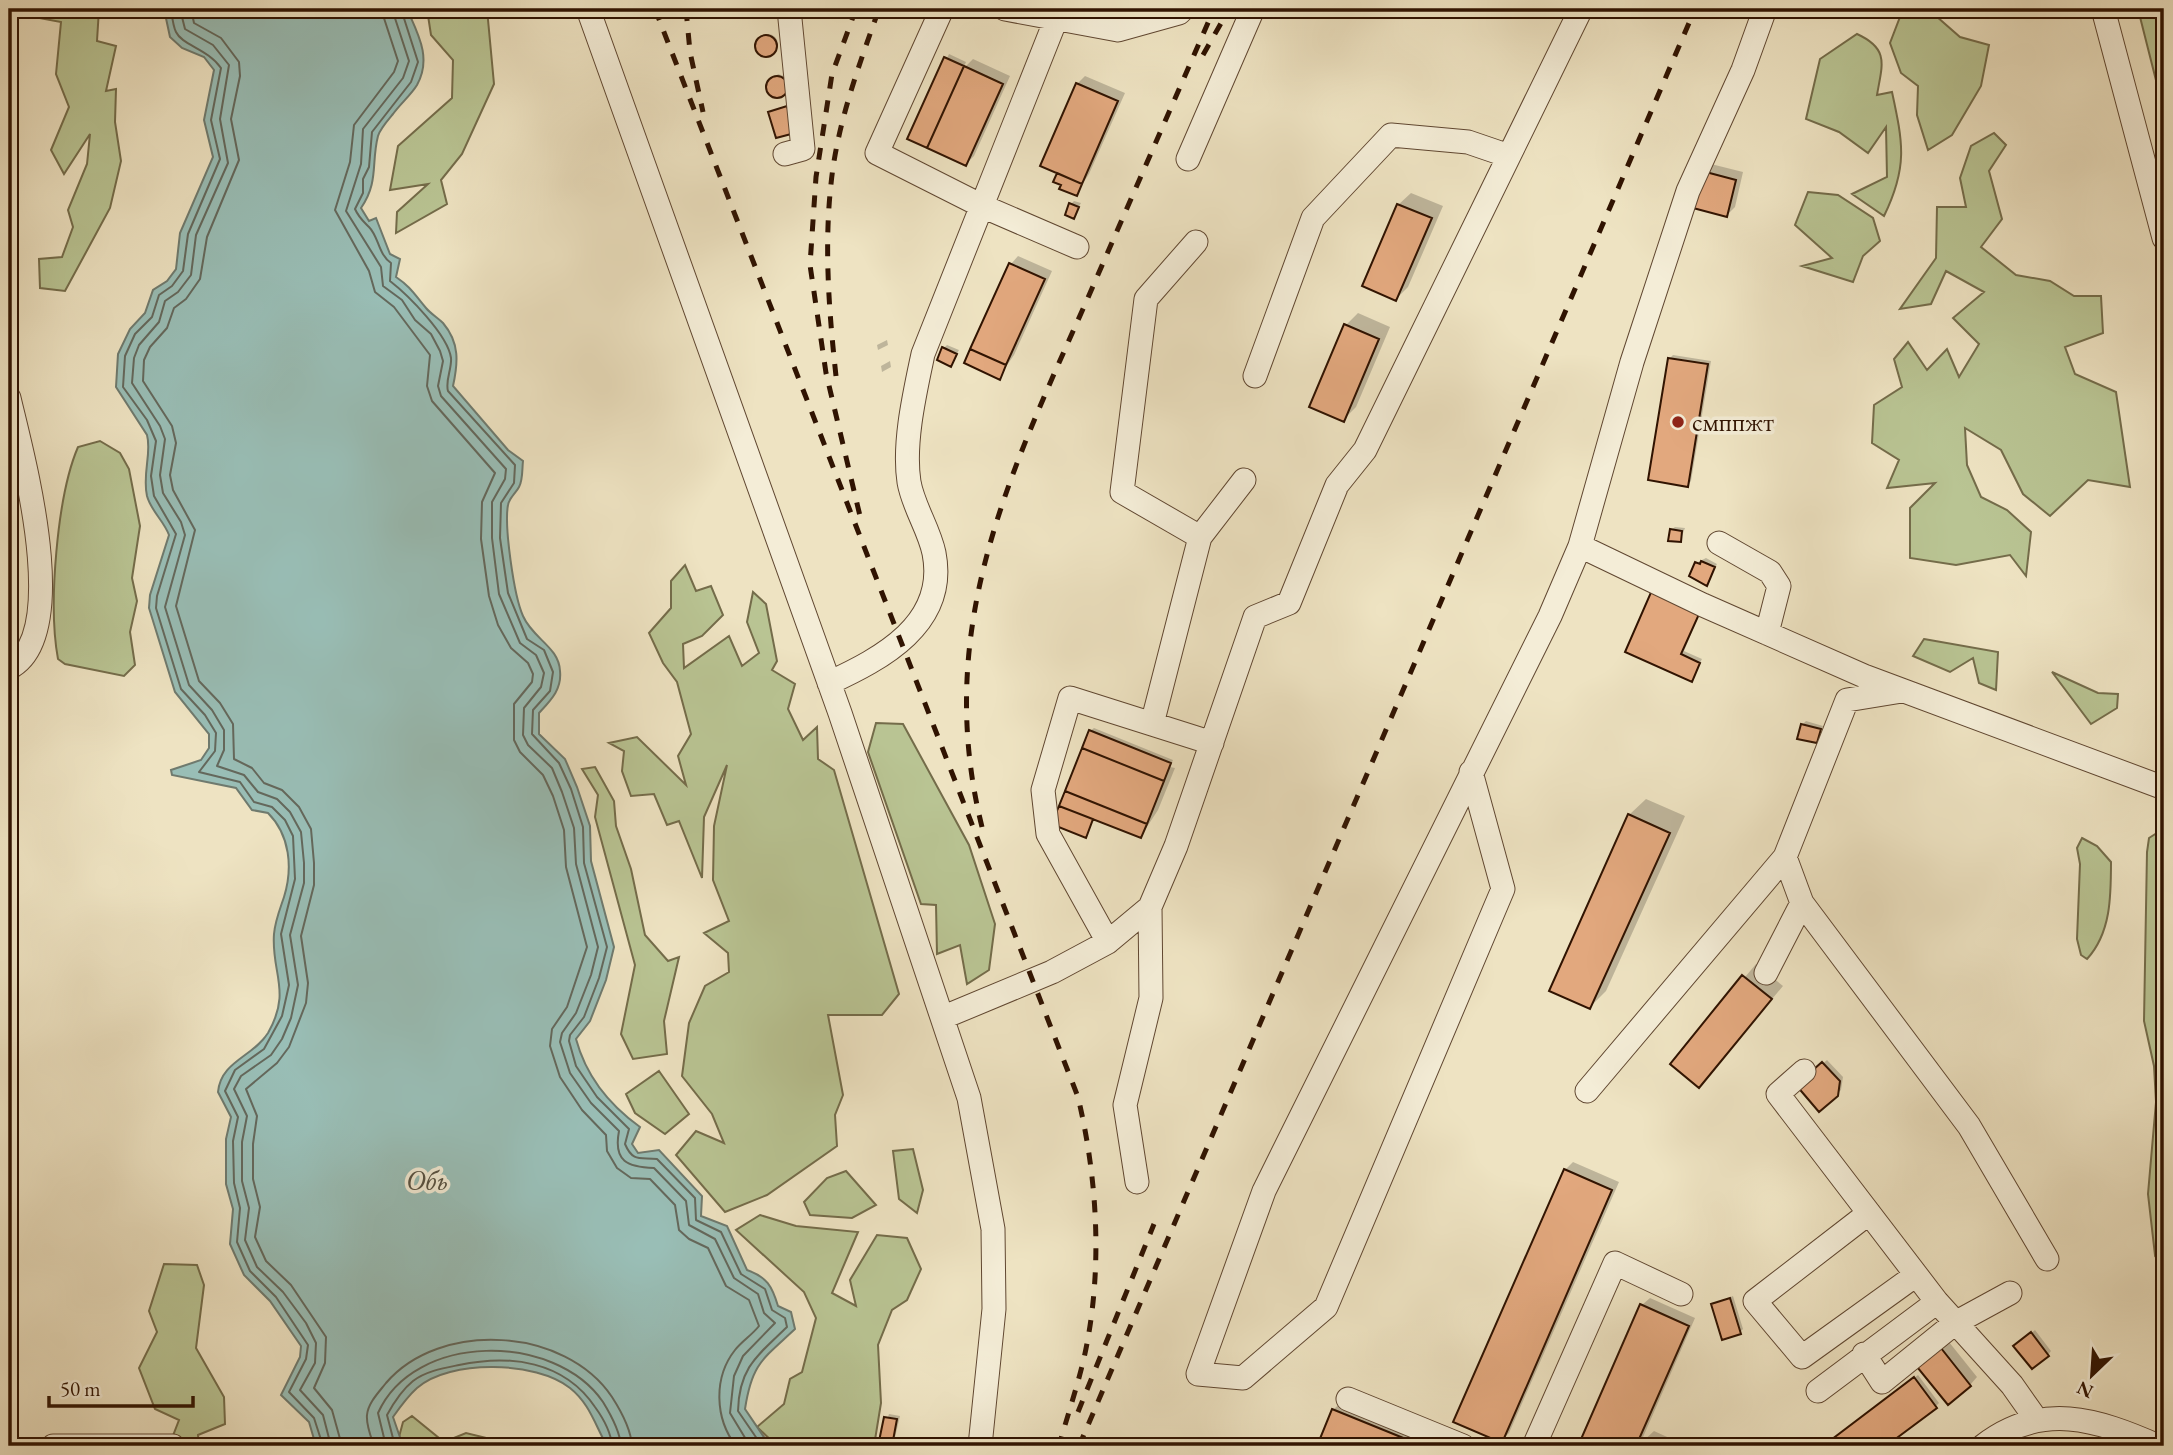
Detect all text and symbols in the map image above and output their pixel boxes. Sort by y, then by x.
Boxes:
place label: смппжт [1692,405,1774,439]
marker: смппжт [1670,414,1686,430]
water label: Обь [406,1162,448,1198]
north arrow [2058,1340,2128,1410]
scale bar [49,1364,192,1408]
text: 50 m [60,1375,101,1402]
text: N [2072,1375,2097,1405]

